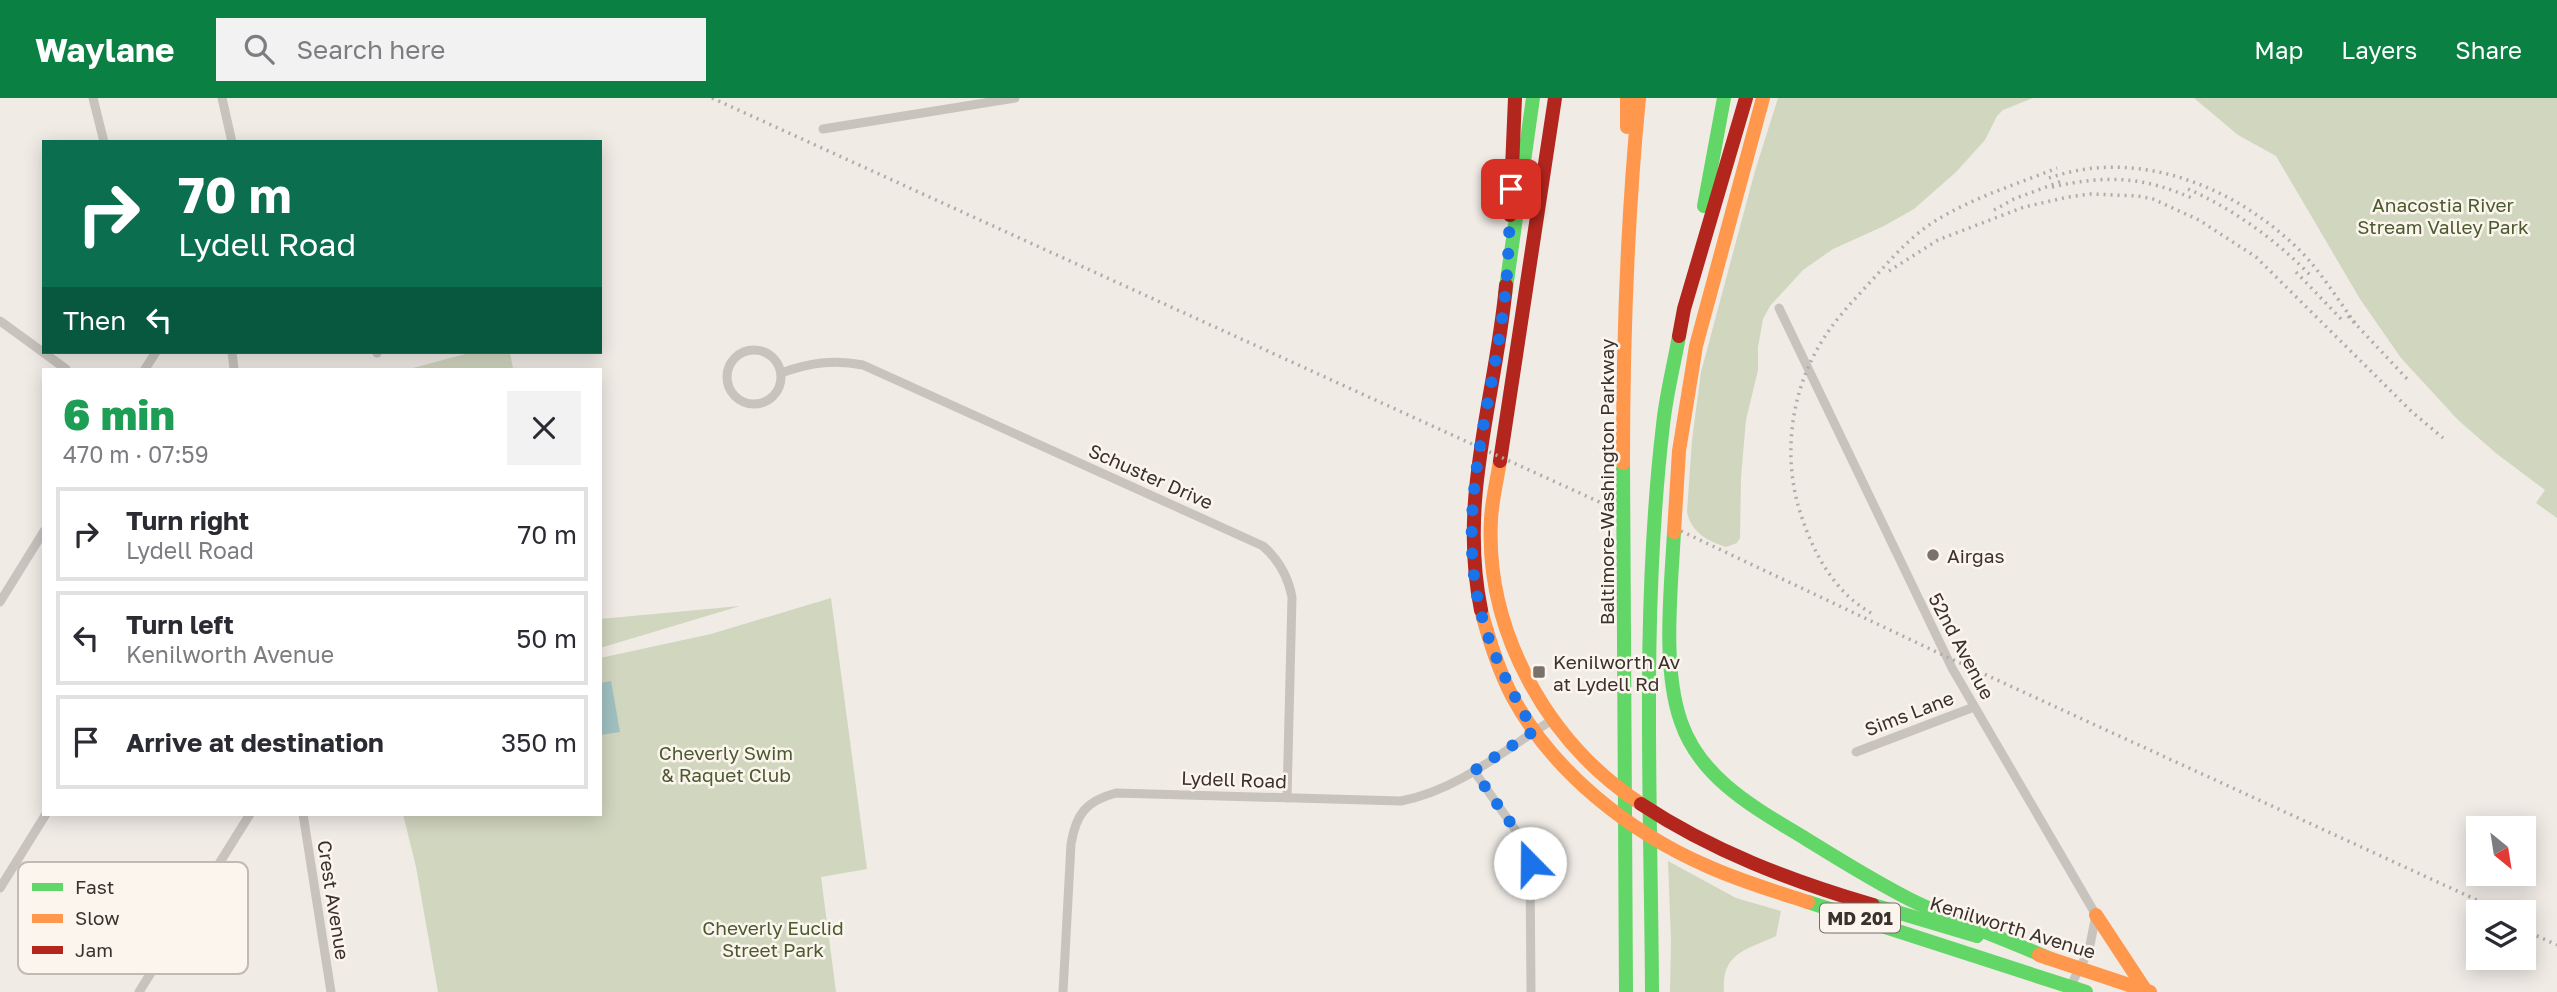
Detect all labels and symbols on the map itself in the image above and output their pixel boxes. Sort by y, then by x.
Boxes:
pin [1481,159,1541,219]
park label: Anacostia River Stream Valley Park [2357,193,2529,238]
street label: Baltimore-Washington Parkway [1595,338,1618,625]
street label: Schuster Drive [1085,438,1217,514]
place label: Airgas [1947,544,2005,567]
marker: Airgas [1925,547,1941,563]
street label: 52nd Avenue [1924,589,2000,703]
place label: Kenilworth Av at Lydell Rd [1553,650,1680,695]
marker: Kenilworth Av at Lydell Rd [1531,664,1547,680]
street label: Sims Lane [1861,686,1957,740]
park label: Cheverly Swim & Raquet Club [659,741,793,786]
street label: Lydell Road [1181,766,1287,792]
north arrow [2466,816,2536,886]
position arrow [1493,826,1567,900]
street label: Crest Avenue [313,839,355,961]
legend [18,862,248,974]
text: Fast [75,875,114,898]
street label: Kenilworth Avenue [1927,891,2099,963]
road number: MD 201 [1820,904,1900,932]
text: Slow [75,906,120,929]
park label: Cheverly Euclid Street Park [702,916,844,961]
text: Jam [75,938,113,961]

